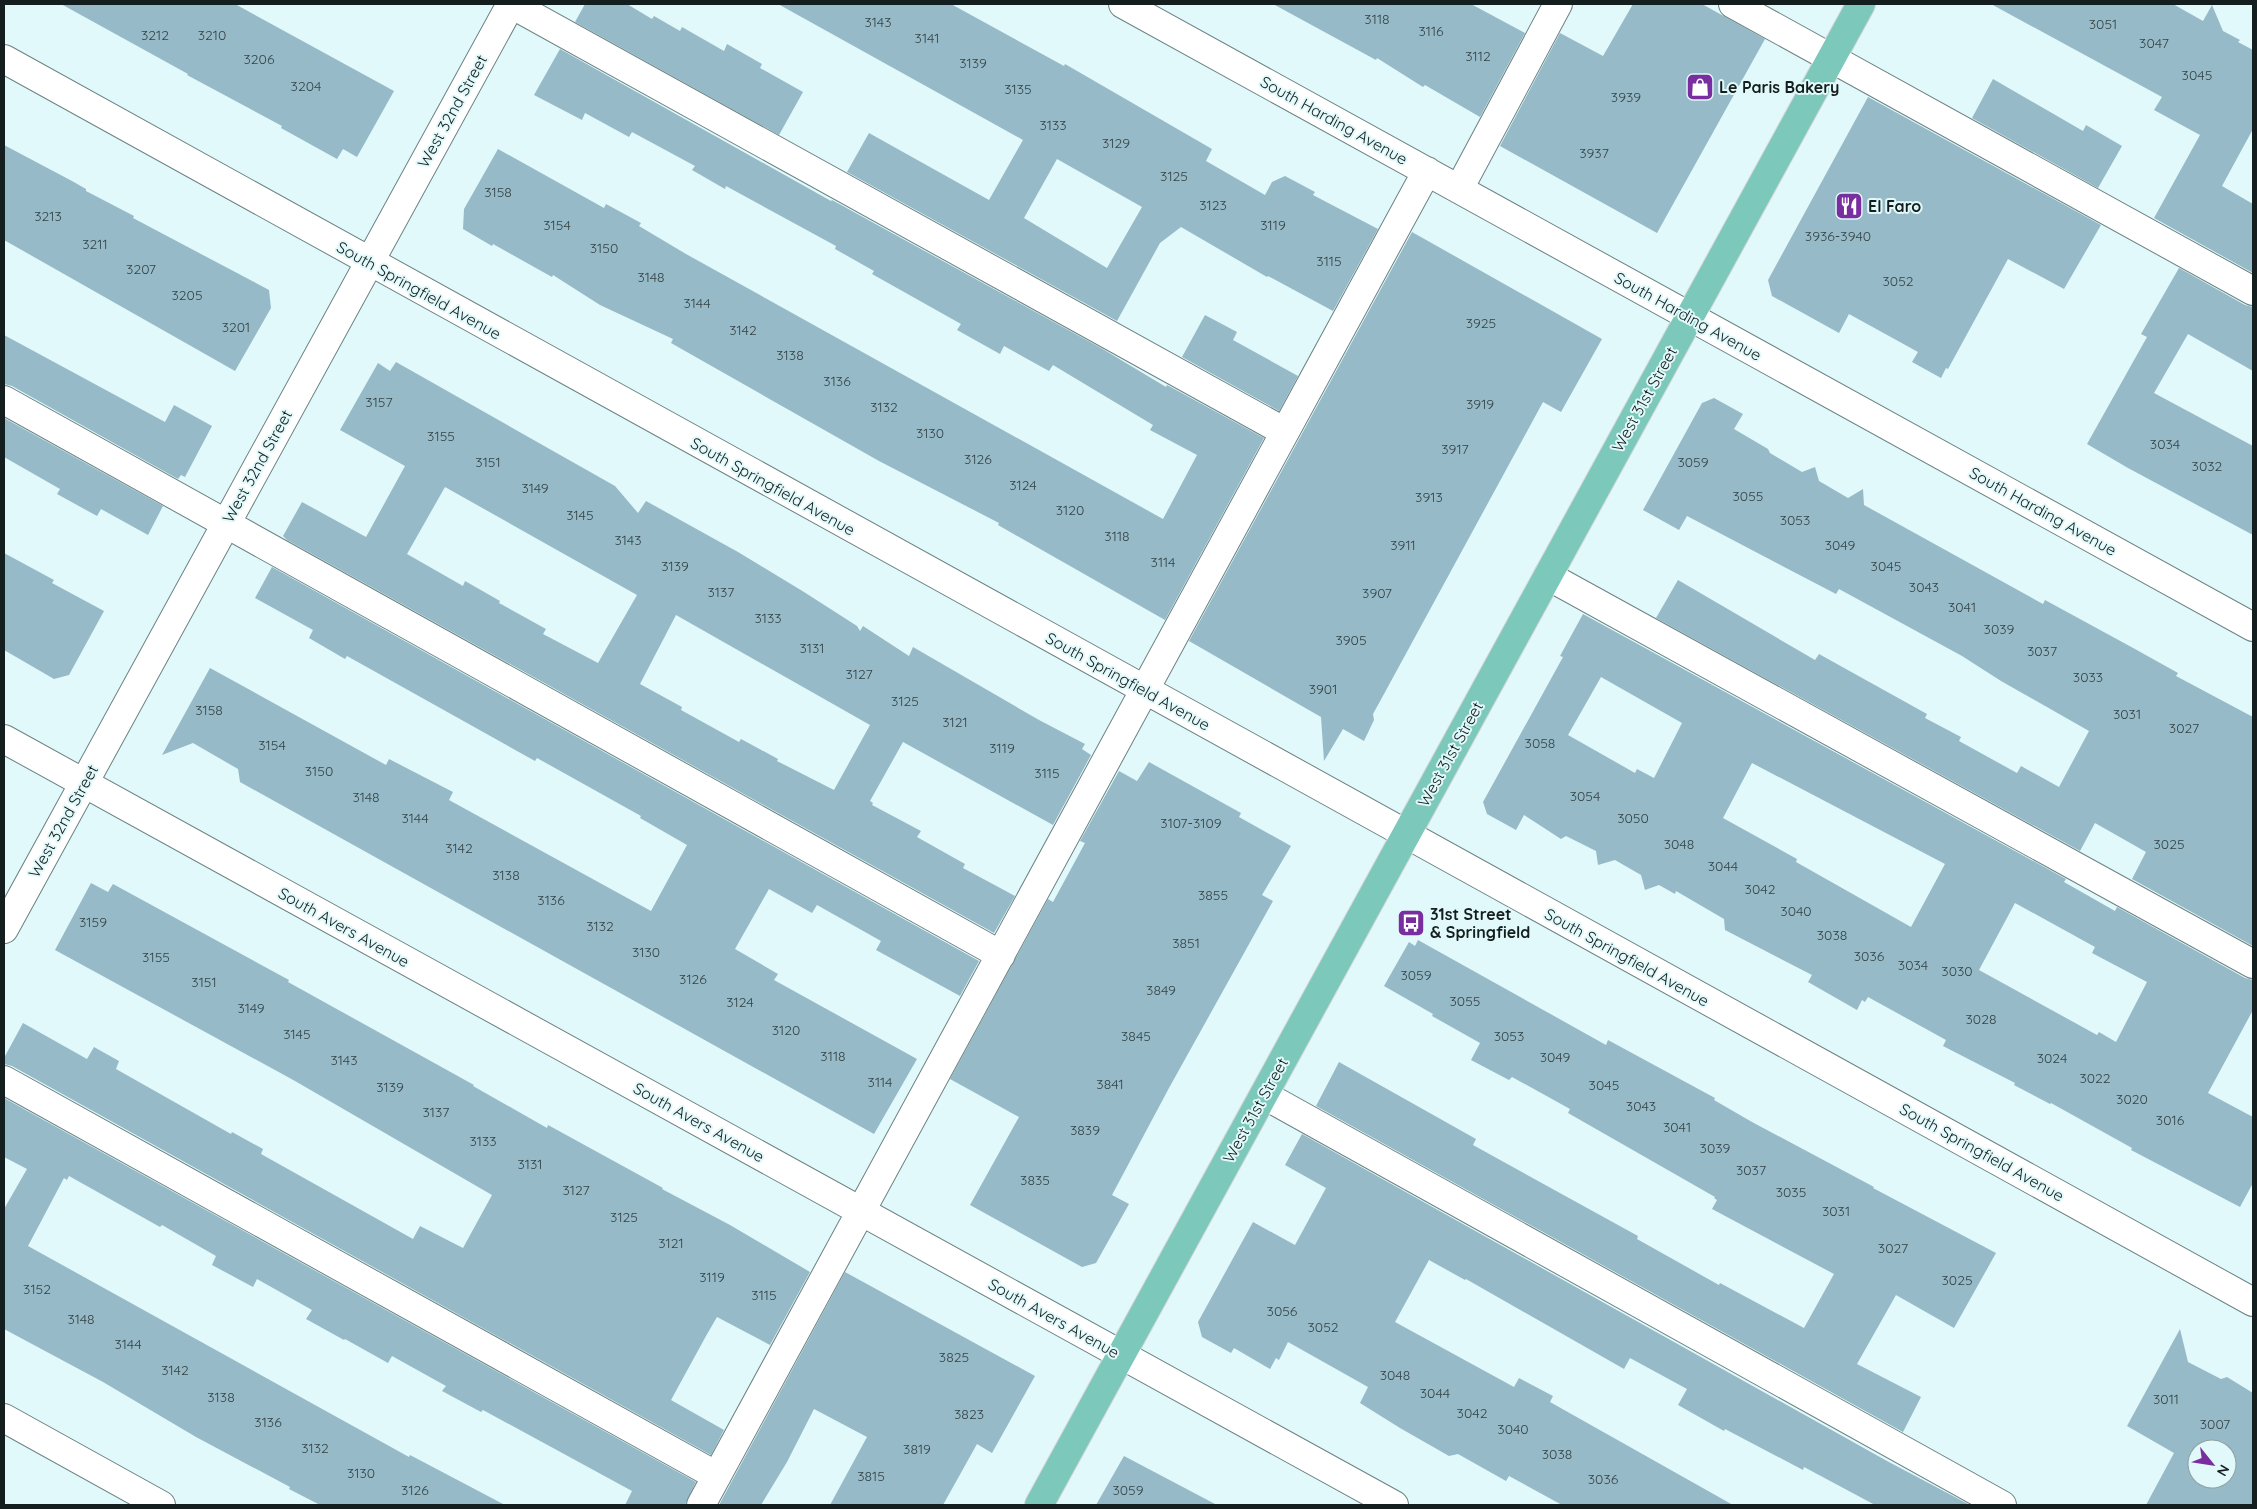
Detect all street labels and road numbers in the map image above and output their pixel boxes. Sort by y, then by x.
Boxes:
street label: West 32nd Street [413,51,491,171]
street label: South Harding Avenue [1257,71,1411,169]
street label: South Springfield Avenue [333,236,505,344]
street label: South Harding Avenue [1611,267,1765,365]
street label: West 31st Street [1607,343,1681,455]
street label: West 32nd Street [218,406,296,526]
street label: South Springfield Avenue [687,432,859,540]
street label: South Harding Avenue [1966,462,2120,560]
street label: South Springfield Avenue [1042,627,1214,735]
street label: West 31st Street [1413,698,1487,810]
street label: West 32nd Street [24,761,102,881]
street label: South Avers Avenue [275,883,413,971]
street label: South Springfield Avenue [1541,903,1713,1011]
street label: West 31st Street [1218,1054,1292,1166]
street label: South Avers Avenue [630,1078,768,1166]
street label: South Springfield Avenue [1896,1098,2068,1206]
street label: South Avers Avenue [985,1274,1123,1362]

